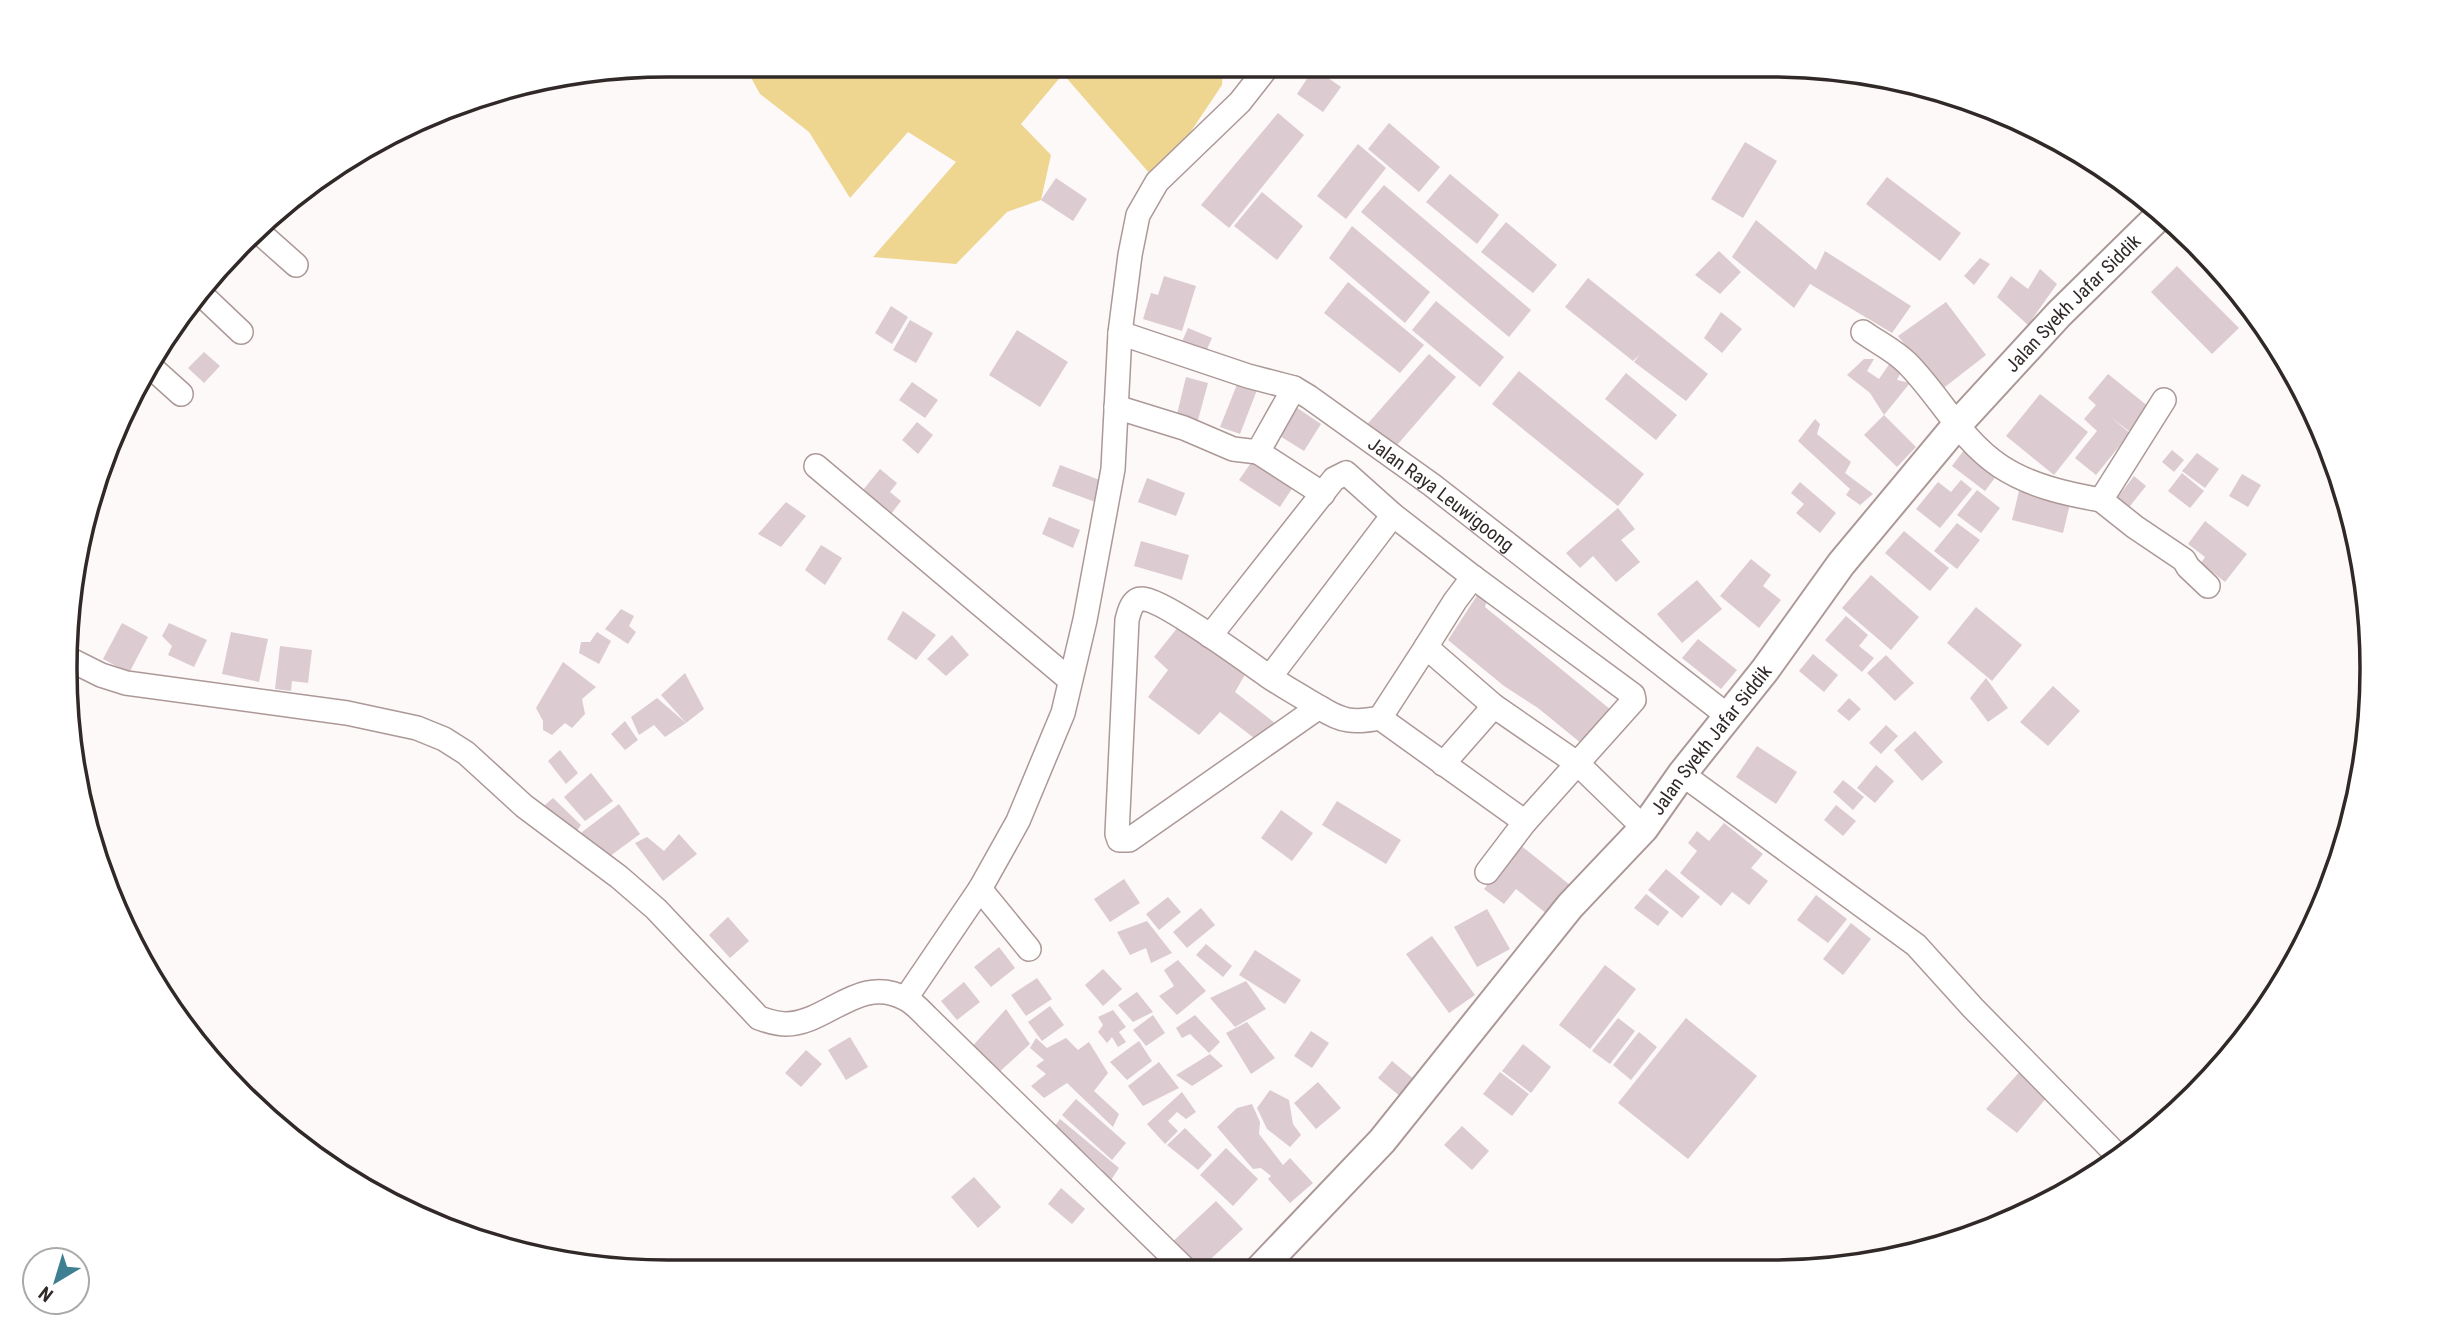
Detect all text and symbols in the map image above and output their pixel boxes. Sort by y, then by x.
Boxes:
street label: Jalan Syekh Jafar Siddik [2000,229,2146,377]
street label: Jalan Raya Leuwigoong [1364,432,1518,557]
street label: Jalan Syekh Jafar Siddik [1646,660,1777,819]
north arrow [21,1246,91,1316]
text: N [34,1281,58,1307]

